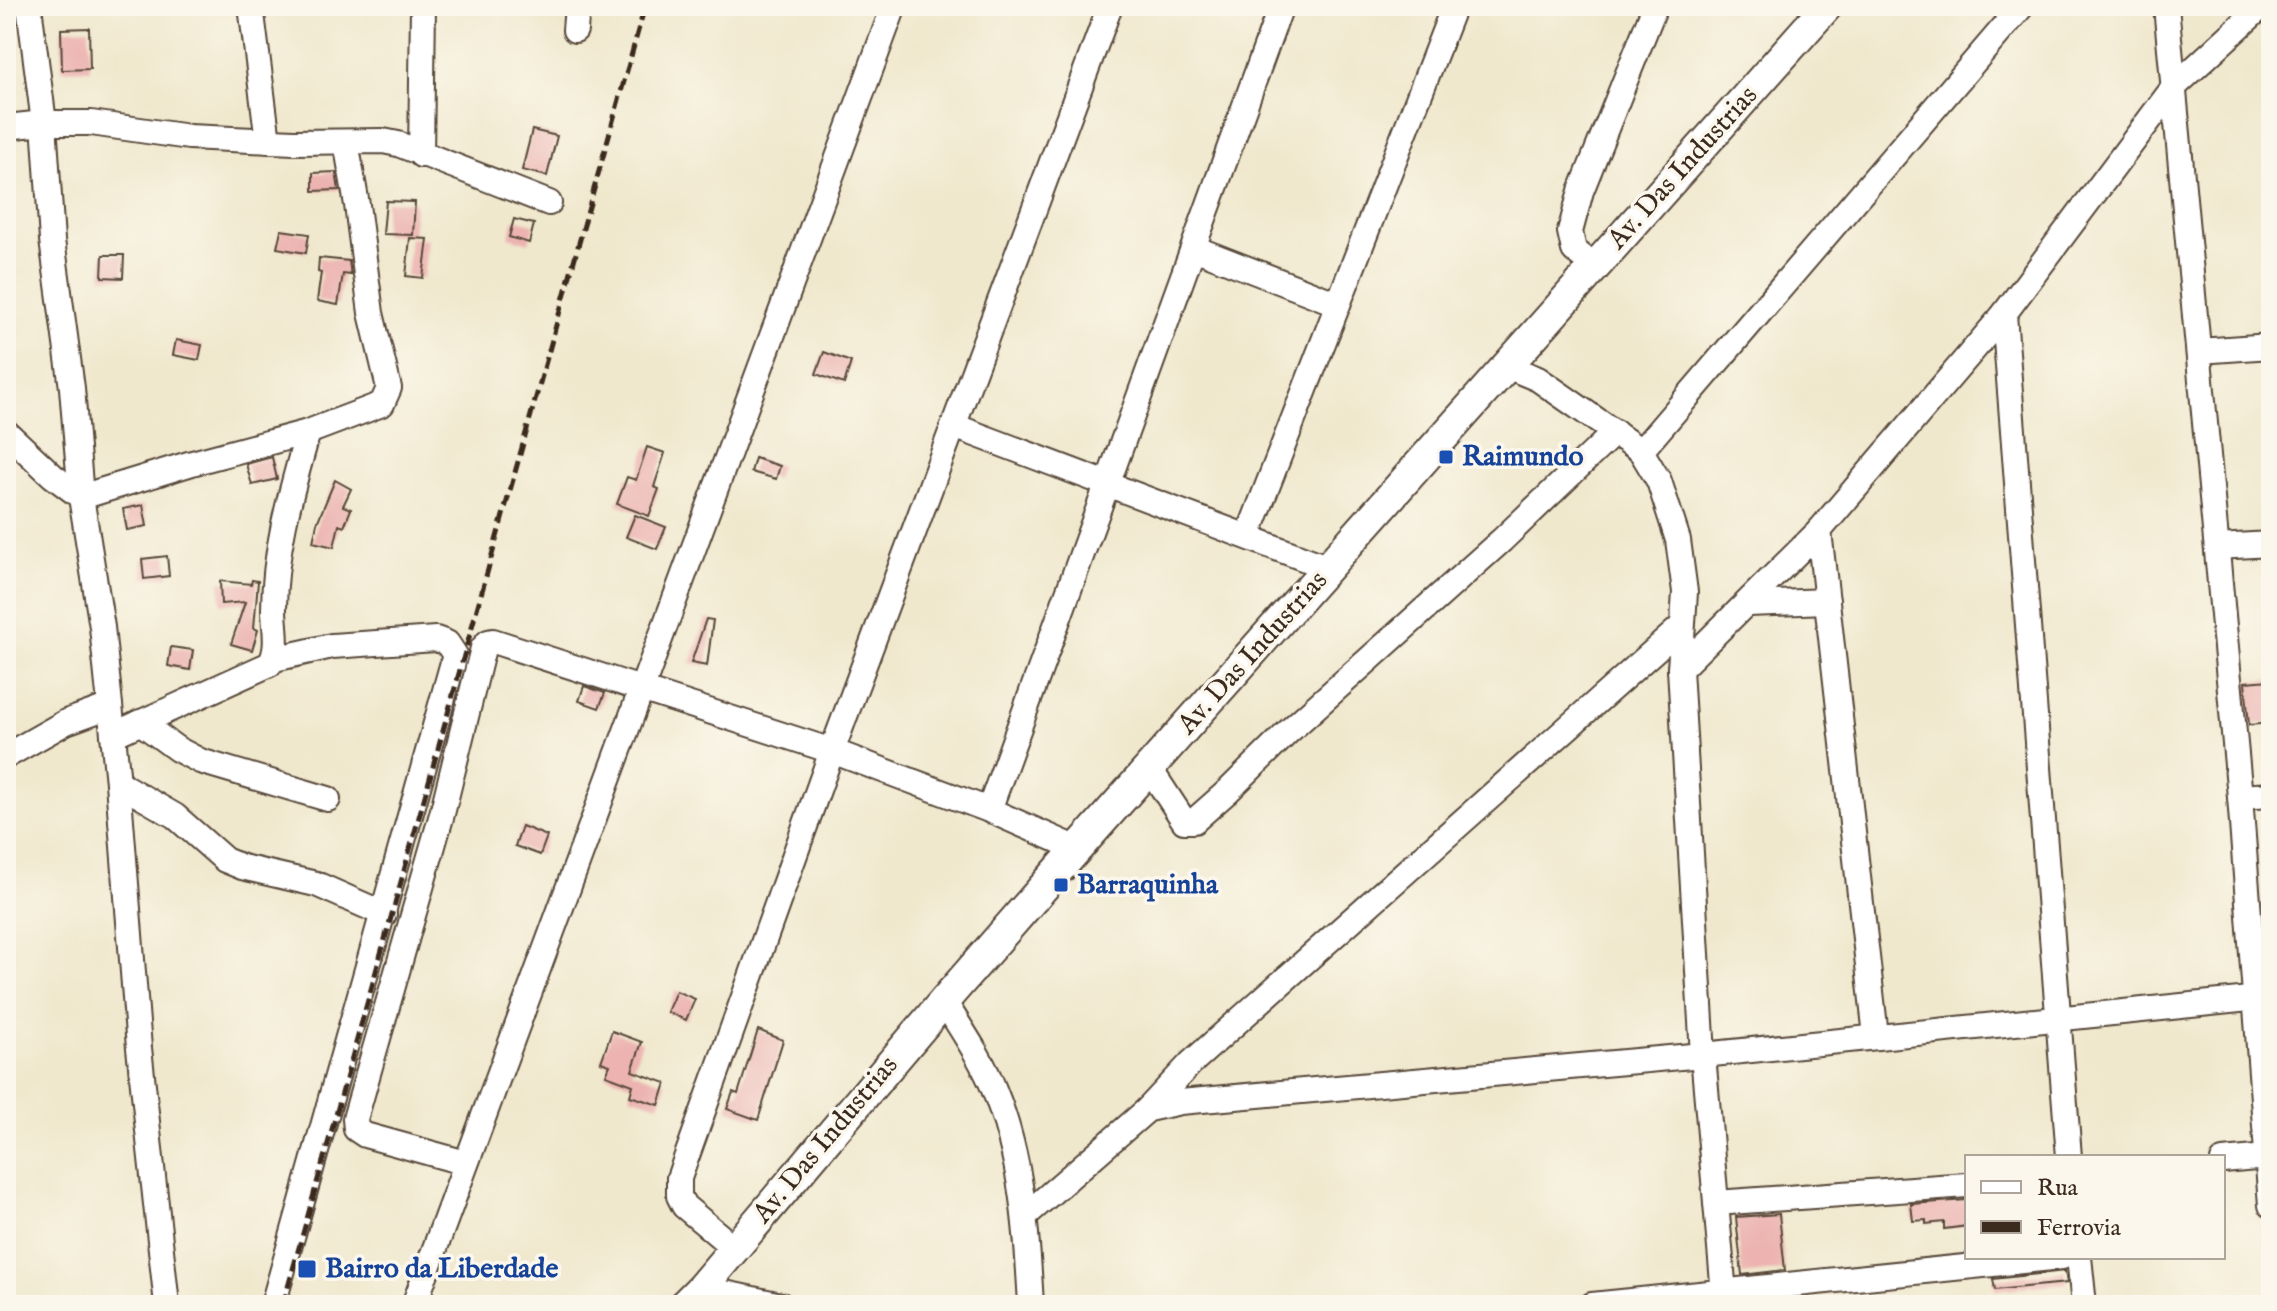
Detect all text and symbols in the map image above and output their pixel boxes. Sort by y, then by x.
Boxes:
street label: Av. Das Industrias [1600,79,1766,258]
place label: Raimundo [1462,440,1584,475]
marker: Raimundo [1437,448,1455,466]
street label: Av. Das Industrias [1170,564,1336,743]
place label: Barraquinha [1077,868,1219,903]
marker: Barraquinha [1052,876,1070,894]
street label: Av. Das Industrias [745,1049,906,1232]
legend [1965,1155,2225,1259]
text: Rua [2037,1173,2079,1204]
text: Ferrovia [2037,1213,2121,1244]
place label: Bairro da Liberdade [325,1252,558,1287]
marker: Bairro da Liberdade [296,1258,318,1280]

